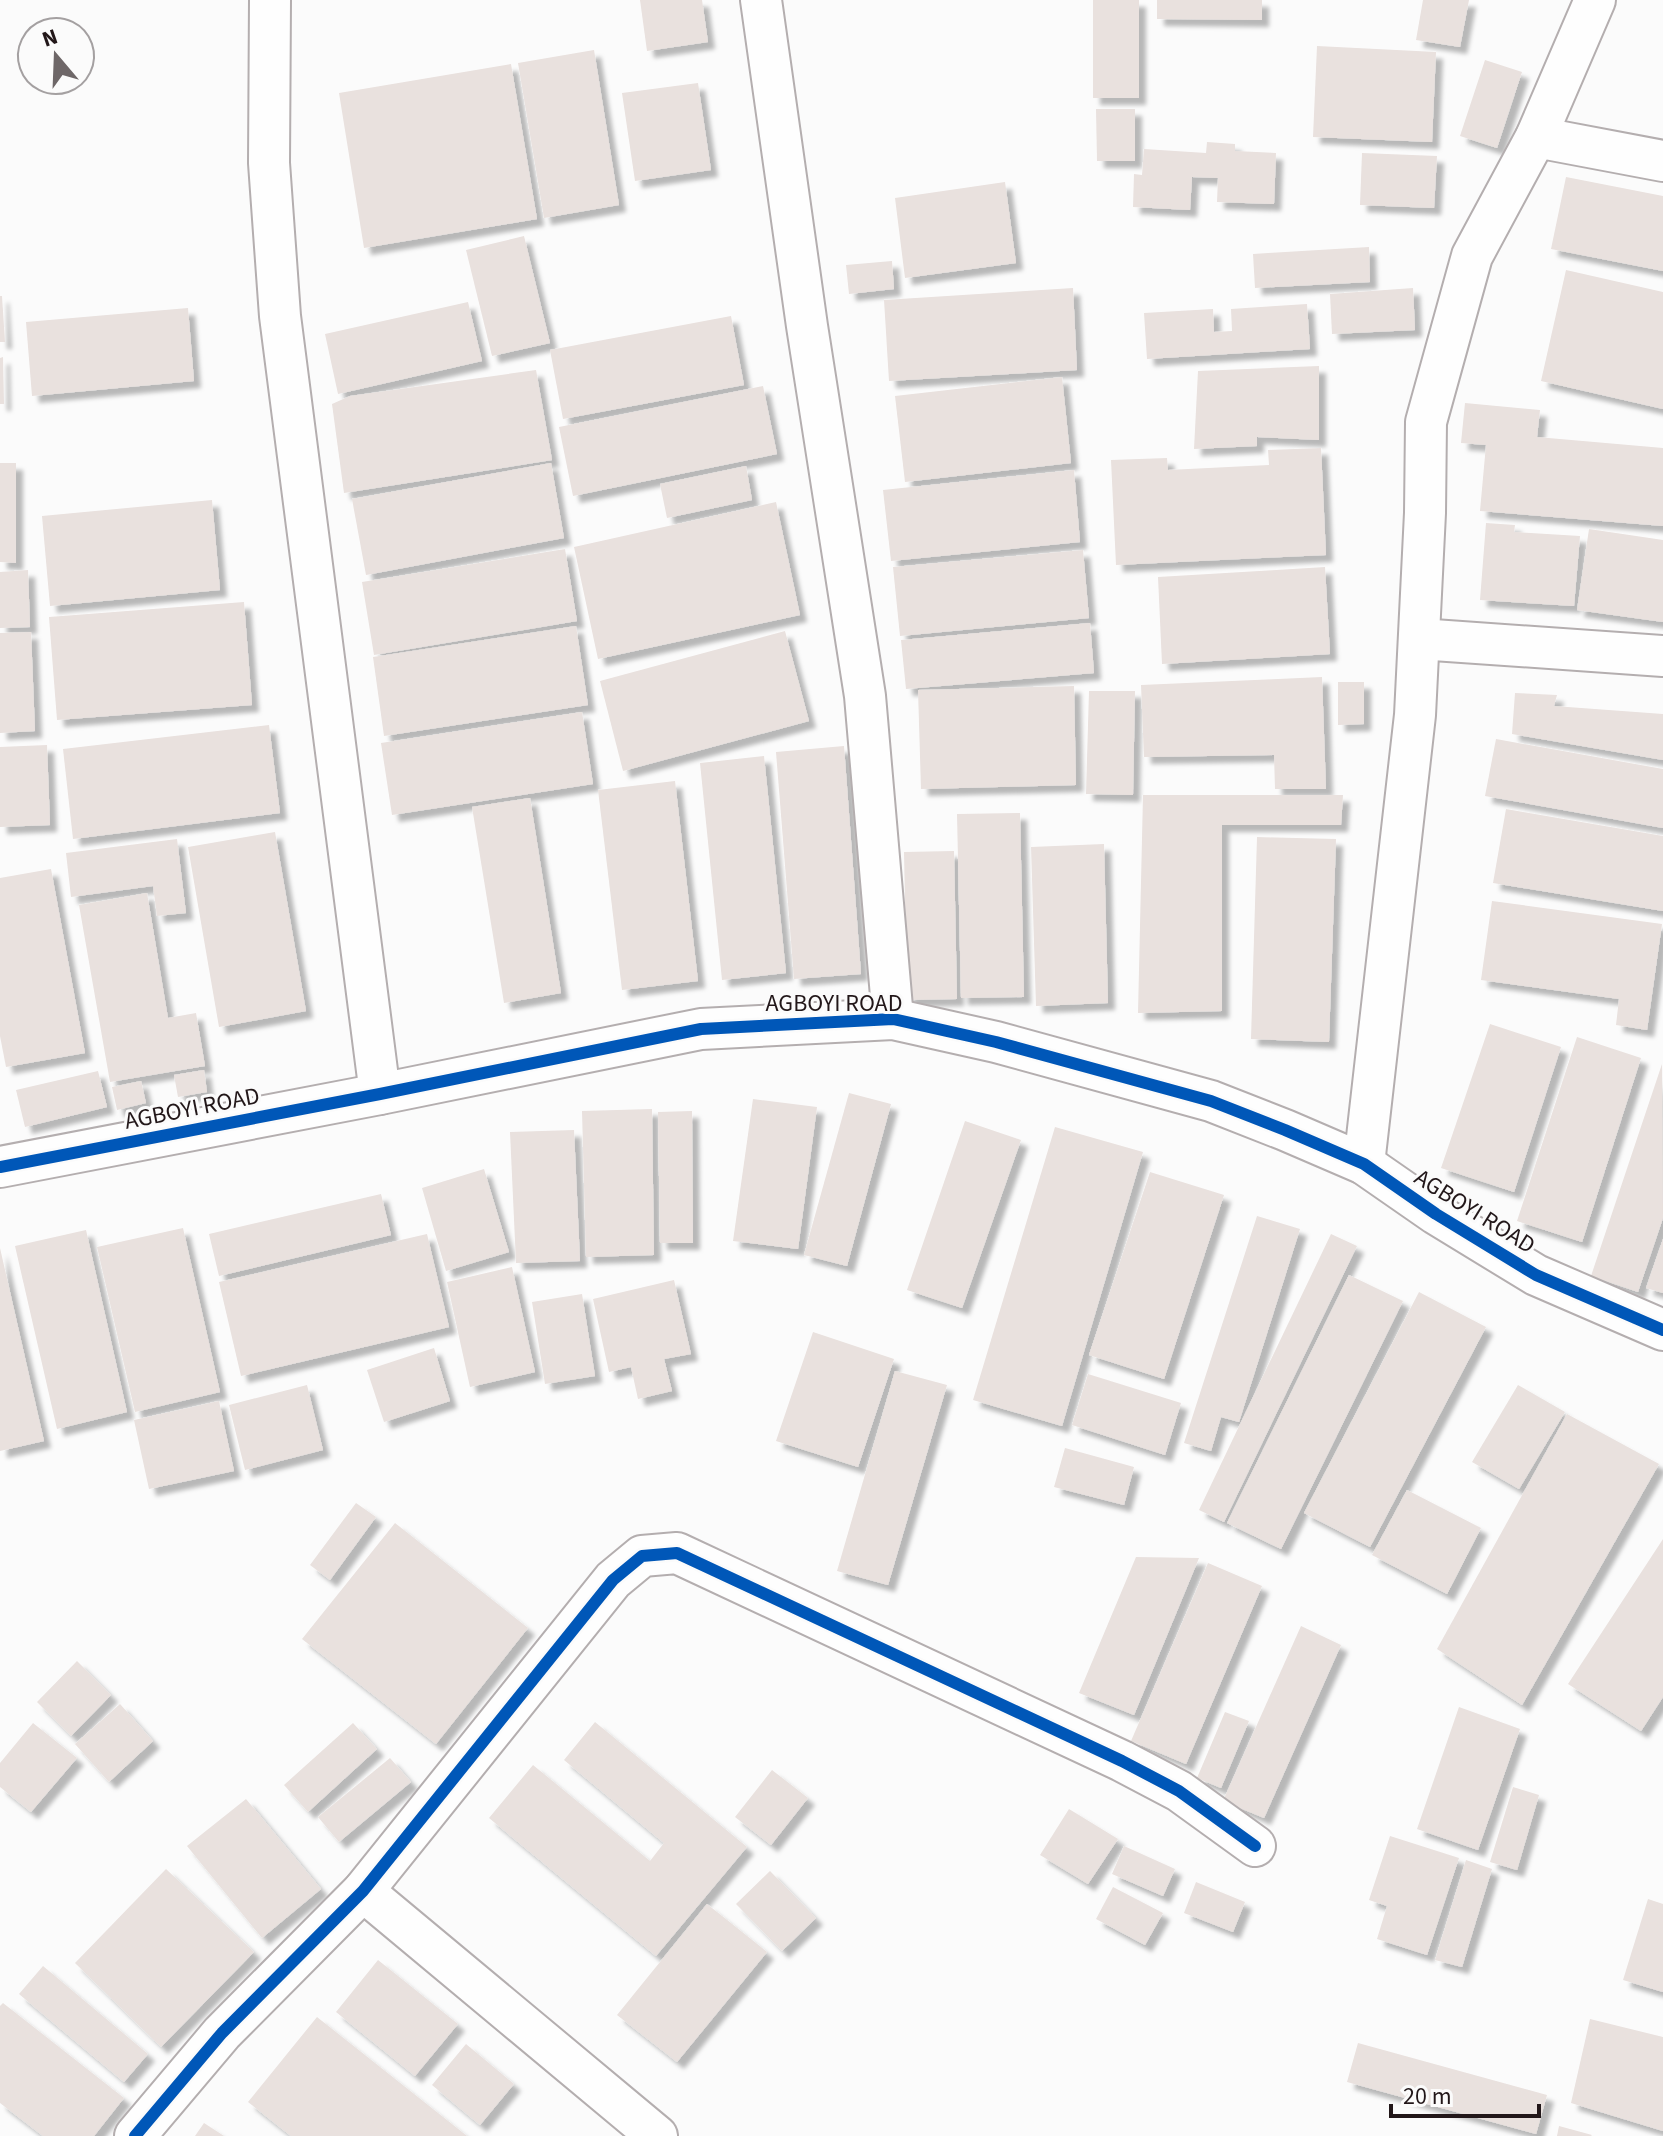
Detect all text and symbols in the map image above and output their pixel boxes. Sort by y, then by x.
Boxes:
north arrow [16,16,96,96]
text: N [38,21,62,56]
street label: AGBOYI ROAD [766,986,902,1021]
street label: AGBOYI ROAD [122,1078,263,1139]
street label: AGBOYI ROAD [1407,1160,1542,1263]
scale bar [1391,2068,1539,2118]
text: 20 m [1403,2079,1452,2114]

